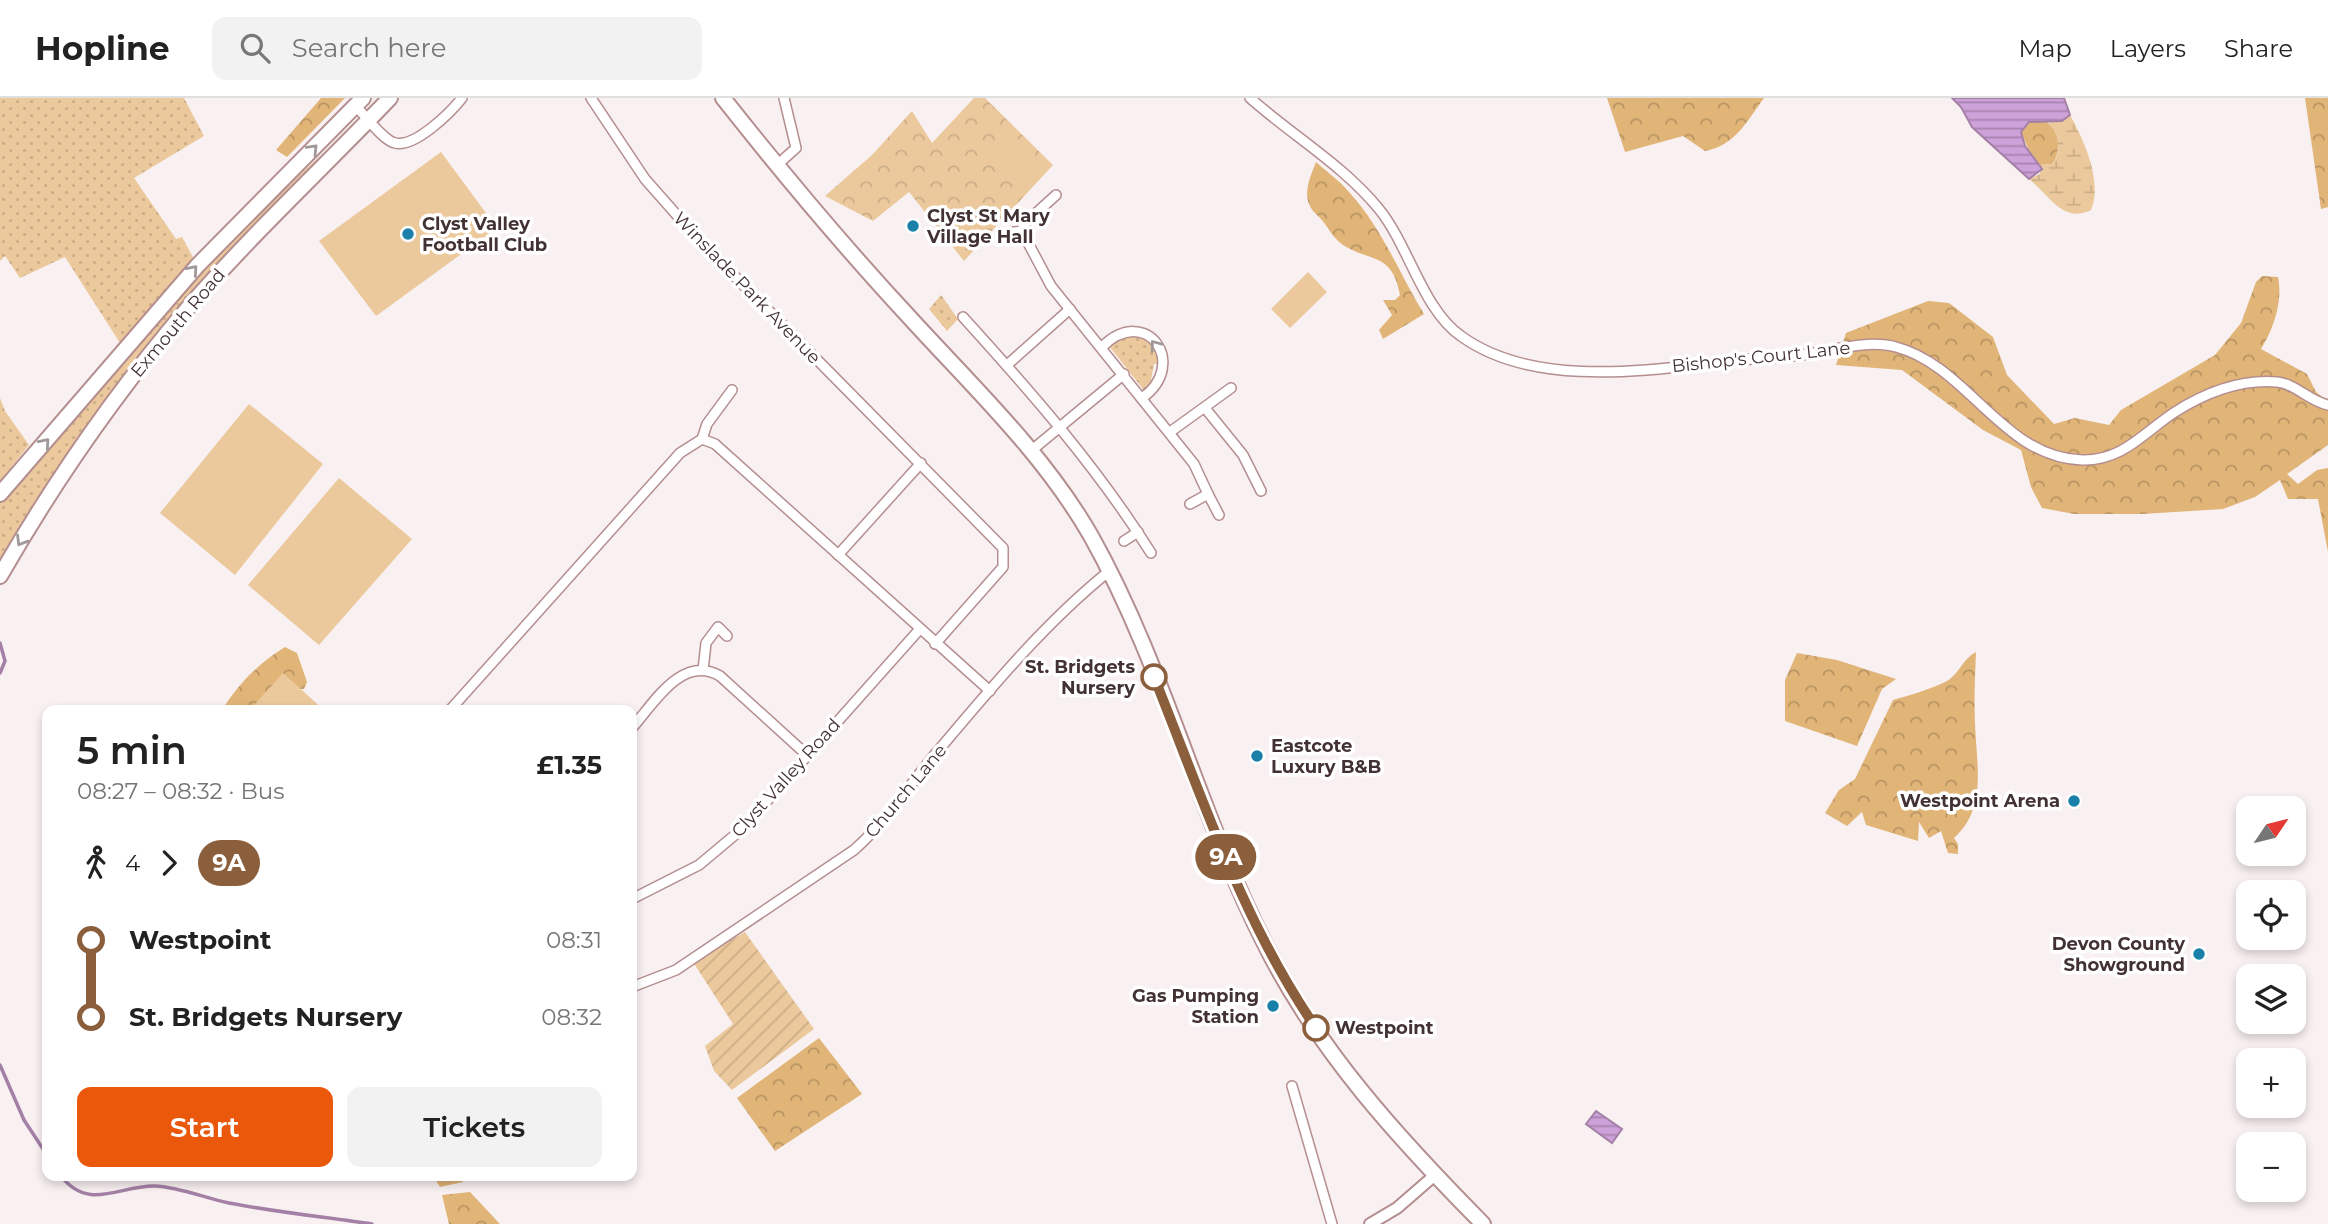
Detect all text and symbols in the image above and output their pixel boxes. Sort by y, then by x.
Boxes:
search box [212,17,702,80]
text: Hopline [35,28,170,68]
icon: search [236,29,274,67]
text: Search here [292,32,446,64]
text: Map [2018,34,2072,63]
text: Layers [2110,34,2186,63]
text: Share [2224,34,2293,63]
one-way arrow [305,144,318,157]
place label: Clyst St Mary Village Hall [926,205,1050,248]
street label: Winslade Park Avenue [669,208,825,369]
place label: Clyst Valley Football Club [422,213,547,256]
marker: Clyst St Mary Village Hall [905,218,921,234]
marker: Clyst Valley Football Club [400,226,416,242]
street label: Exmouth Road [126,264,230,382]
one-way arrow [185,266,197,279]
street label: Bishop's Court Lane [1671,337,1851,377]
one-way arrow [1151,340,1163,352]
one-way arrow [37,438,49,451]
one-way arrow [16,534,29,547]
place label: St. Bridgets Nursery [1025,656,1135,699]
marker: St. Bridgets Nursery [1141,664,1167,690]
street label: Clyst Valley Road [727,714,845,842]
text: 5 min [77,727,187,774]
place label: Eastcote Luxury B&B [1271,735,1382,778]
street label: Church Lane [861,740,952,842]
marker: Eastcote Luxury B&B [1249,748,1265,764]
text: £1.35 [536,749,602,781]
text: 08:27 – 08:32 · Bus [77,777,284,805]
place label: Westpoint Arena [1900,790,2060,812]
marker: Westpoint Arena [2066,793,2082,809]
north arrow [2236,796,2306,866]
map controls [2236,796,2306,1202]
line badge: 9A [1194,834,1258,880]
text: 9A [1209,842,1243,871]
icon: walk [77,844,115,882]
icon: forward [150,844,188,882]
text: 9A [212,848,246,877]
text: 4 [125,849,140,877]
button: locate [2236,880,2306,950]
text: Westpoint [129,924,271,956]
text: 08:31 [546,926,602,954]
place label: Devon County Showground [2052,933,2185,976]
marker: Devon County Showground [2191,946,2207,962]
button: layers [2236,964,2306,1034]
place label: Gas Pumping Station [1132,985,1259,1028]
marker: Gas Pumping Station [1265,998,1281,1014]
text: St. Bridgets Nursery [129,1001,402,1033]
text: 08:32 [541,1003,602,1031]
marker: Westpoint [1303,1015,1329,1041]
place label: Westpoint [1335,1017,1434,1039]
button: + [2236,1048,2306,1118]
button: Start [77,1087,333,1167]
button: Tickets [347,1087,602,1167]
button: − [2236,1132,2306,1202]

